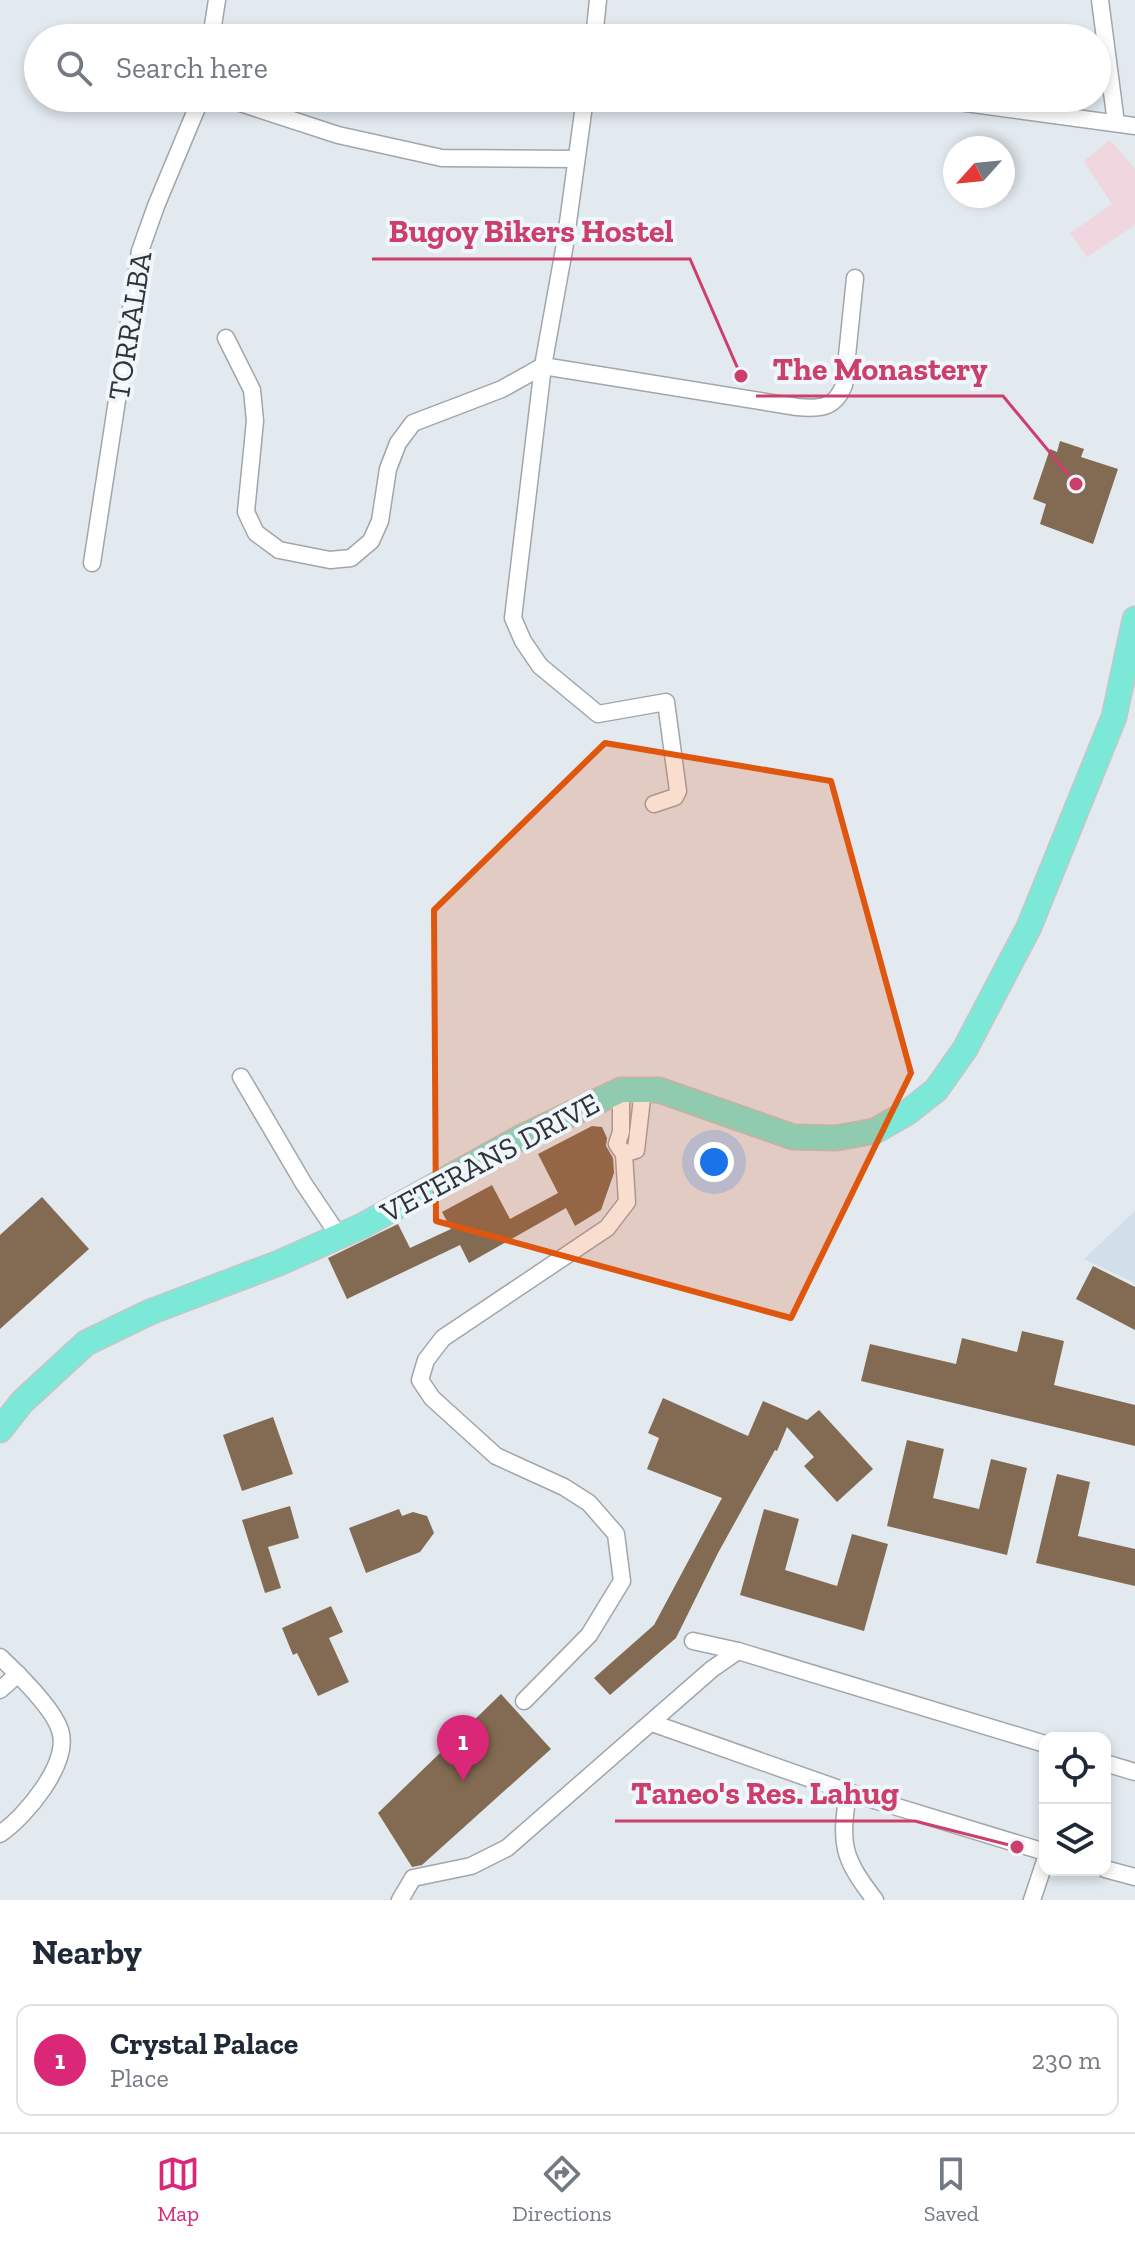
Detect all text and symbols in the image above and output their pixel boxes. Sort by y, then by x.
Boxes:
search box [24,24,1111,112]
icon: search [52,46,96,90]
text: Search here [116,50,268,86]
north arrow [943,136,1015,208]
callout: Bugoy Bikers Hostel [372,203,690,259]
text: Bugoy Bikers Hostel [388,212,674,250]
street label: TORRALBA [101,249,160,403]
callout: The Monastery [756,340,1003,396]
text: The Monastery [773,350,987,388]
street label: VETERANS DRIVE [374,1085,605,1231]
your location [694,1142,734,1182]
pin: 1 [437,1715,489,1781]
map controls [1039,1732,1111,1876]
button: locate [1039,1732,1111,1804]
callout: Taneo's Res. Lahug [615,1765,915,1821]
text: Taneo's Res. Lahug [631,1774,899,1812]
button: layers [1039,1804,1111,1876]
text: Nearby [32,1932,142,1973]
text: Crystal Palace [110,2026,298,2062]
text: 1 [55,2044,65,2076]
text: 230 m [1032,2044,1101,2076]
text: Place [110,2062,169,2094]
tab: Map [156,2152,200,2227]
tab: Directions [512,2152,612,2227]
tab: Saved [924,2152,979,2227]

